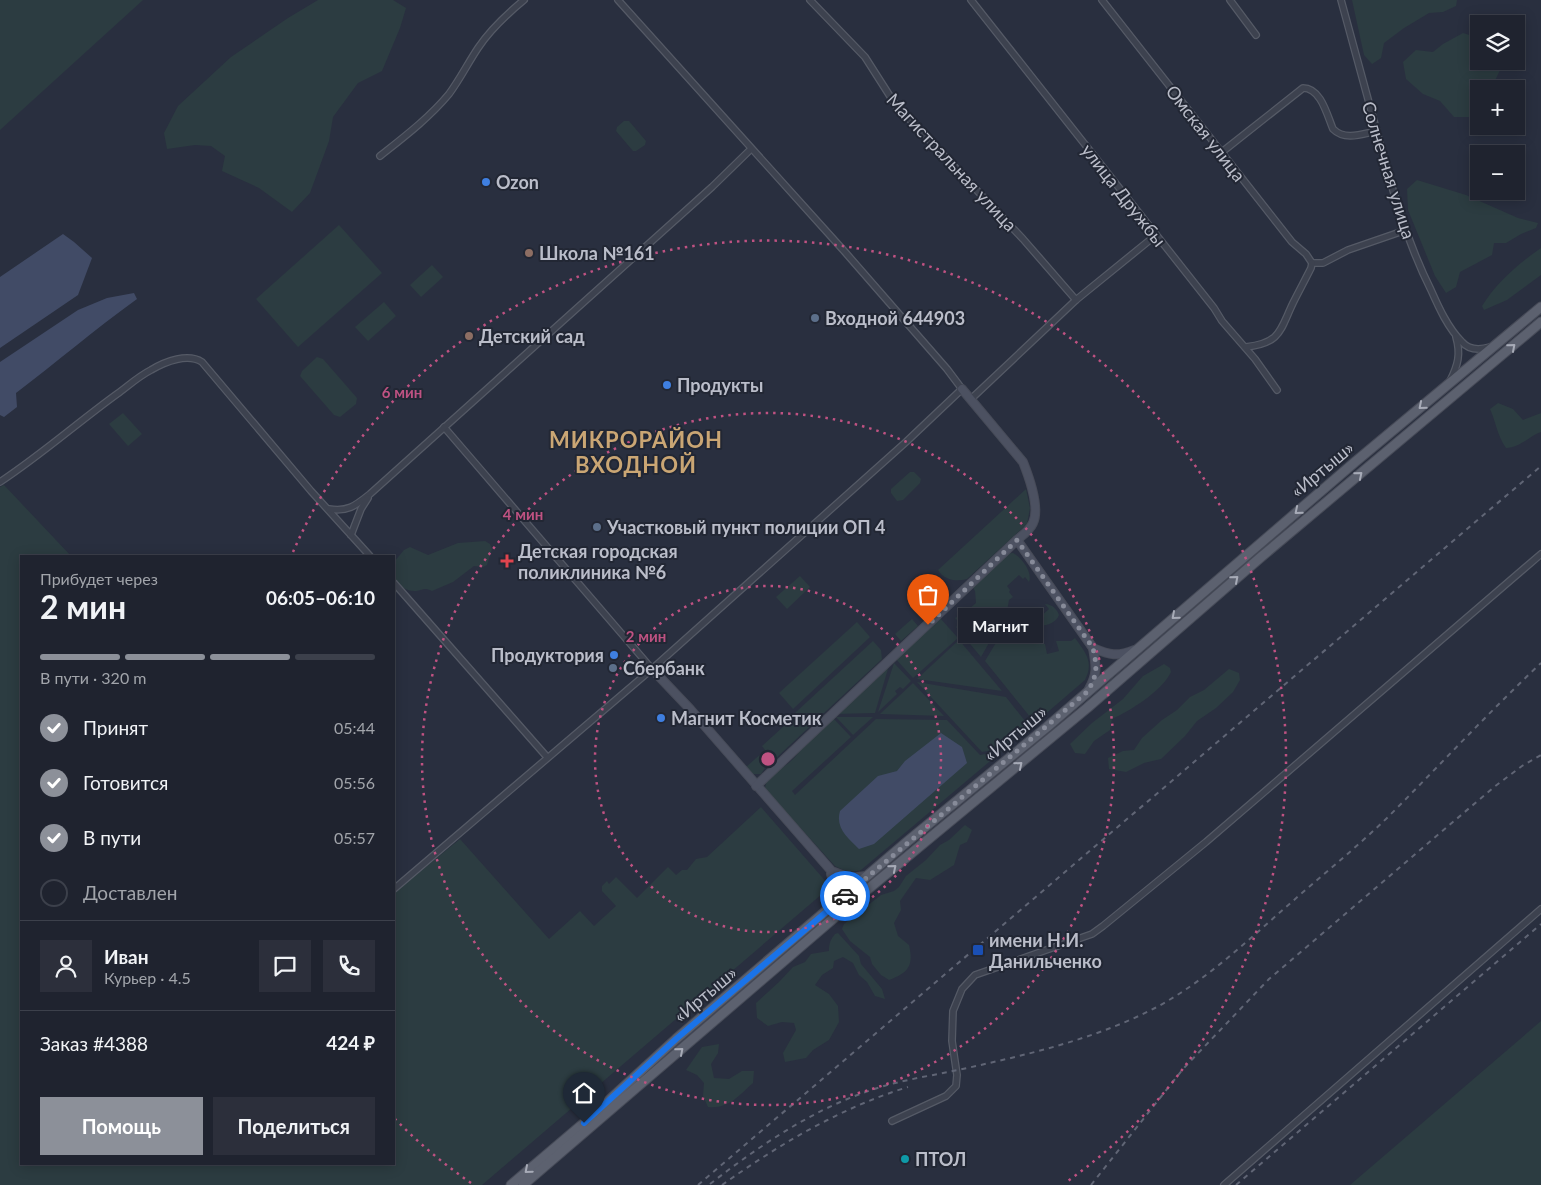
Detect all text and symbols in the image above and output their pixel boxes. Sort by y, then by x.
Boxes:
map controls [1470,15,1525,200]
button: layers [1470,15,1525,70]
street label: Омская улица [1161,80,1251,186]
button: + [1470,80,1525,135]
street label: Магистральная улица [882,88,1022,236]
street label: Солнечная улица [1358,98,1420,242]
street label: улица Дружбы [1077,139,1171,251]
button: − [1470,145,1525,200]
place label: Ozon [496,171,539,193]
marker: Ozon [480,176,492,188]
place label: Школа №161 [539,242,655,264]
marker: Школа №161 [523,247,535,259]
place label: Входной 644903 [825,307,965,329]
marker: Входной 644903 [809,312,821,324]
place label: Детский сад [479,325,585,347]
marker: Детский сад [463,330,475,342]
one-way arrow [1506,344,1515,353]
place label: Продукты [677,374,763,396]
marker: Продукты [661,379,673,391]
text: 6 мин [382,383,422,401]
one-way arrow [1419,401,1428,410]
district label: МИКРОРАЙОН ВХОДНОЙ [549,426,723,478]
street label: «Иртыш» [1286,436,1358,502]
one-way arrow [1354,472,1363,481]
text: 4 мин [503,505,543,523]
one-way arrow [1295,505,1304,514]
place label: Участковый пункт полиции ОП 4 [606,516,886,538]
marker: Участковый пункт полиции ОП 4 [591,521,603,533]
place label: Детская городская поликлиника №6 [518,540,678,583]
marker: Детская городская поликлиника №6 [500,554,514,568]
text: Прибудет через [40,569,158,588]
pin [907,574,949,625]
one-way arrow [1229,577,1238,585]
icon: bag [914,581,942,609]
text: 06:05–06:10 [266,586,375,609]
text: 2 мин [40,587,126,626]
callout: Магнит [958,608,1043,642]
one-way arrow [1171,611,1180,620]
text: Магнит [972,616,1029,635]
text: 2 мин [626,627,666,645]
place label: Продуктория [491,644,604,666]
marker: Продуктория [608,649,620,661]
place label: Сбербанк [623,657,705,679]
marker: Сбербанк [607,662,619,674]
text: В пути · 320 m [40,668,146,687]
street label: «Иртыш» [979,700,1051,766]
place label: Магнит Косметик [671,707,822,729]
marker: Магнит Косметик [655,712,667,724]
icon: check [40,714,68,742]
text: Принят [83,716,148,739]
text: 05:44 [334,718,375,737]
centre of rings [759,750,777,768]
one-way arrow [1013,761,1022,770]
icon: check [40,769,68,797]
text: Готовится [83,771,168,794]
text: 05:56 [334,773,375,792]
icon: check [40,824,68,852]
text: В пути [83,826,141,849]
text: 05:57 [334,828,375,847]
one-way arrow [887,866,896,874]
courier [820,871,870,921]
text: Доставлен [83,881,177,904]
icon: car [831,882,859,910]
place label: имени Н.И. Данильченко [989,929,1102,972]
button: person [40,940,92,992]
button: chat [259,940,311,992]
button: phone [323,940,375,992]
marker: имени Н.И. Данильченко [971,943,985,957]
text: Иван [104,945,149,968]
street label: «Иртыш» [669,961,741,1027]
text: Курьер · 4.5 [104,968,191,987]
text: 424 ₽ [326,1031,375,1054]
text: Заказ #4388 [40,1032,148,1055]
one-way arrow [674,1047,683,1056]
pin [563,1072,605,1123]
icon: home [570,1079,598,1107]
button: Помощь [40,1097,203,1155]
button: Поделиться [213,1097,375,1155]
place label: ПТОЛ [915,1148,966,1170]
marker: ПТОЛ [899,1153,911,1165]
one-way arrow [525,1164,534,1173]

